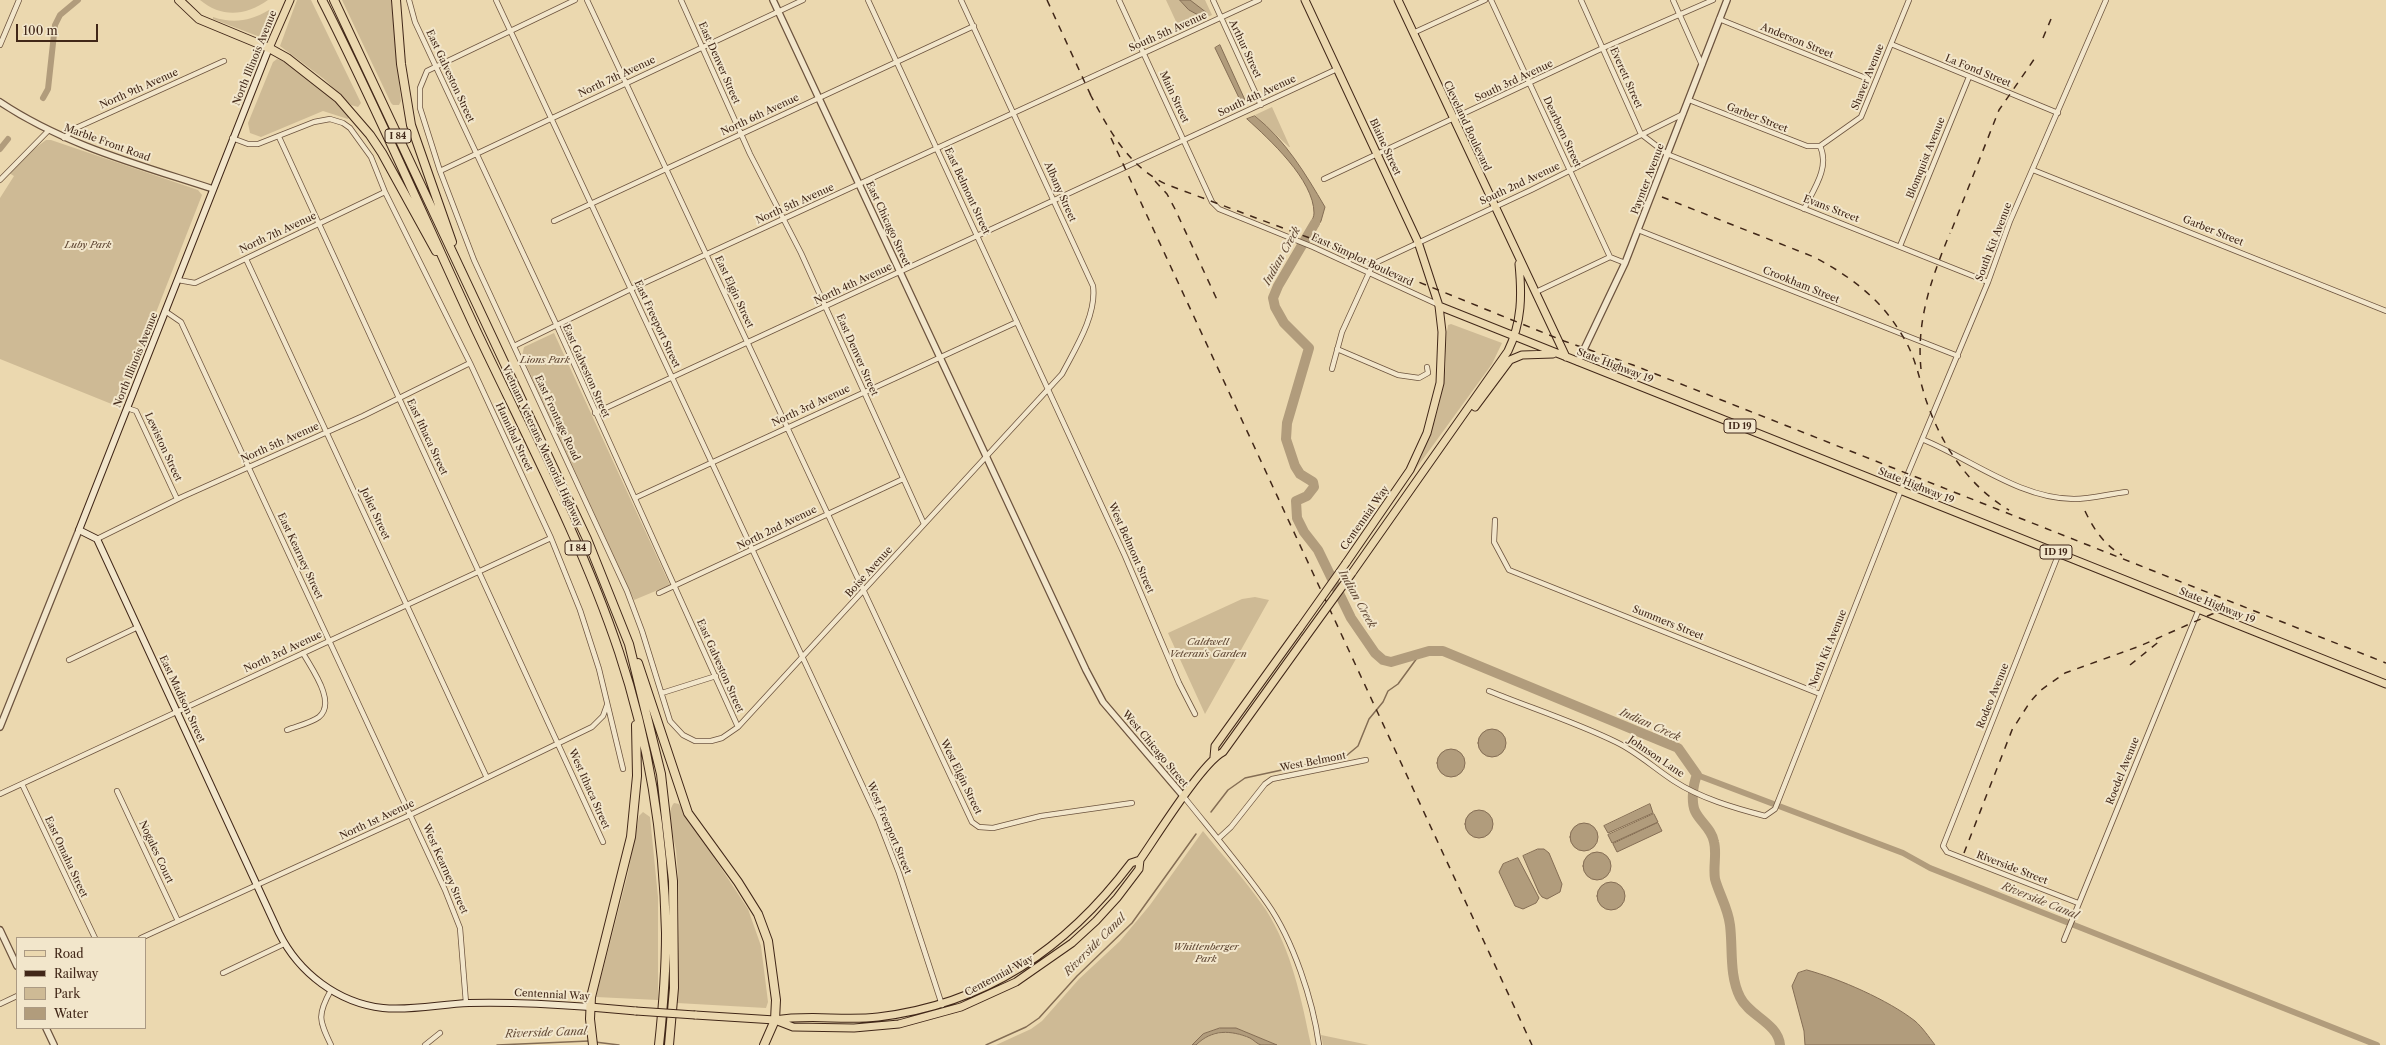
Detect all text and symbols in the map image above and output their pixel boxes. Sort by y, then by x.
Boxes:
street label: North Illinois Avenue [230,9,280,107]
street label: South 5th Avenue [1127,9,1209,55]
scale bar [18,16,100,42]
street label: Arthur Street [1226,18,1264,80]
street label: East Denver Street [696,20,742,106]
street label: Anderson Street [1759,21,1835,61]
text: 100 m [23,23,58,38]
street label: East Galveston Street [423,28,477,124]
street label: Shaver Avenue [1849,42,1887,112]
street label: Everett Street [1607,46,1645,110]
street label: La Fond Street [1943,52,2013,90]
street label: North 7th Avenue [577,54,657,100]
street label: South 3rd Avenue [1473,58,1555,104]
street label: North 9th Avenue [98,66,180,112]
street label: Main Street [1157,69,1191,125]
street label: South 4th Avenue [1216,73,1298,119]
street label: Cleveland Boulevard [1441,79,1493,173]
street label: North 6th Avenue [719,92,801,138]
street label: Dearborn Street [1540,95,1584,169]
street label: Garber Street [1725,101,1789,135]
street label: Blomquist Avenue [1904,116,1948,200]
street label: Blaine Street [1367,117,1403,177]
street label: Marble Front Road [62,122,152,164]
road number: I 84 [385,129,411,143]
street label: Paynter Avenue [1629,142,1667,216]
street label: East Belmont Street [942,146,992,236]
street label: Albany Street [1041,160,1079,224]
street label: South 2nd Avenue [1478,160,1562,208]
street label: East Chicago Street [863,180,913,268]
street label: North 5th Avenue [754,181,836,227]
street label: Evans Street [1801,193,1861,225]
street label: South Kit Avenue [1973,201,2015,283]
street label: North 7th Avenue [238,210,318,256]
street label: Garber Street [2181,213,2245,249]
water label: Indian Creek [1260,224,1304,288]
street label: East Simplot Boulevard [1309,231,1415,289]
park label: Luby Park [65,239,111,251]
street label: East Elgin Street [712,254,756,330]
street label: North 4th Avenue [812,261,894,307]
street label: Crookham Street [1761,264,1841,306]
street label: East Freeport Street [631,278,683,370]
street label: North Illinois Avenue [111,311,161,409]
street label: East Denver Street [834,312,880,398]
street label: East Galveston Street [560,323,612,419]
street label: State Highway 19 [1575,346,1655,386]
park label: Lions Park [520,354,570,366]
street label: Vietnam Veterans Memorial Highway [499,363,585,529]
street label: East Frontage Road [532,373,582,463]
street label: North 3rd Avenue [770,383,852,429]
street label: East Ithaca Street [404,397,450,477]
street label: Hannibal Street [493,401,535,473]
street label: Lewiston Street [142,411,184,483]
road number: ID 19 [1724,419,1756,433]
street label: North 5th Avenue [239,420,321,466]
street label: State Highway 19 [1876,465,1956,507]
street label: Centennial Way [1338,484,1392,552]
street label: Joliet Street [358,486,392,542]
street label: West Belmont Street [1106,501,1156,595]
street label: North 2nd Avenue [735,504,819,552]
street label: East Kearney Street [275,511,325,601]
road number: I 84 [565,541,591,555]
street label: Boise Avenue [843,544,895,600]
road number: ID 19 [2040,545,2072,559]
water label: Indian Creek [1335,567,1379,631]
street label: State Highway 19 [2177,585,2257,627]
street label: Summers Street [1631,603,1705,643]
street label: North Kit Avenue [1807,608,1849,690]
street label: East Galveston Street [694,618,746,714]
street label: North 3rd Avenue [242,629,324,675]
park label: Caldwell Veteran's Garden [1169,636,1247,660]
street label: East Madison Street [157,653,207,745]
street label: Rodeo Avenue [1974,662,2012,730]
water label: Indian Creek [1618,706,1682,744]
street label: West Chicago Street [1120,708,1190,790]
street label: Johnson Lane [1626,734,1686,780]
street label: Roedel Avenue [2104,735,2142,807]
street label: West Elgin Street [938,738,984,816]
street label: West Ithaca Street [566,747,612,831]
street label: West Belmont [1279,750,1347,774]
street label: West Freeport Street [864,780,914,876]
street label: North 1st Avenue [338,797,416,843]
street label: East Omaha Street [42,815,90,899]
street label: Nogales Court [136,819,176,885]
street label: West Kearney Street [420,822,470,916]
street label: Riverside Street [1975,849,2049,887]
water label: Riverside Canal [2000,880,2080,922]
water label: Riverside Canal [1061,911,1129,979]
legend [16,937,146,1029]
park label: Whittenberger Park [1173,941,1239,964]
text: Road [54,946,84,961]
street label: Centennial Way [963,953,1035,999]
text: Railway [54,966,99,981]
text: Park [54,986,80,1001]
street label: Centennial Way [514,987,590,1003]
text: Water [54,1006,88,1021]
water label: Riverside Canal [505,1025,587,1041]

